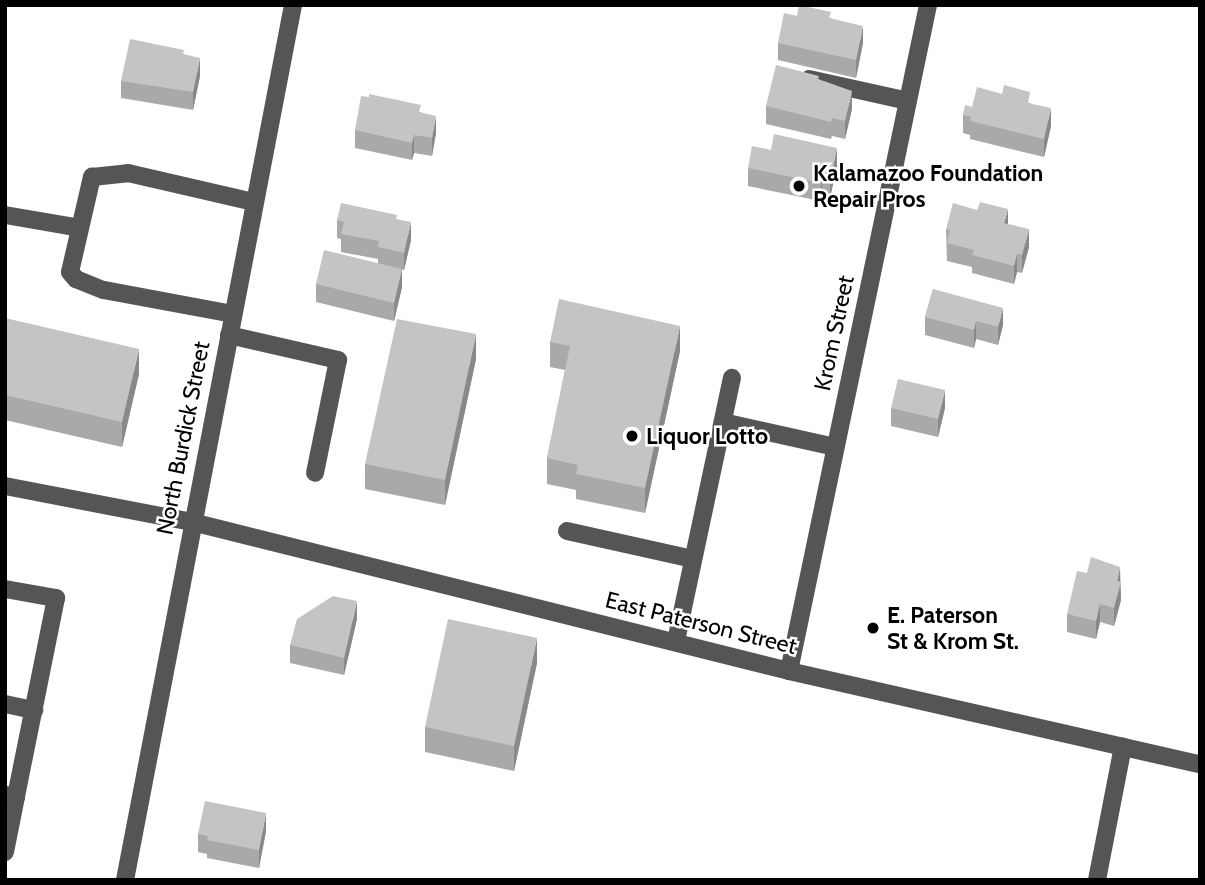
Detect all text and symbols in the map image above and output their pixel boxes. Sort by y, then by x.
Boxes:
place label: Kalamazoo Foundation Repair Pros [813,159,1043,213]
marker: Kalamazoo Foundation Repair Pros [791,178,807,194]
street label: Krom Street [808,273,860,393]
street label: North Burdick Street [151,339,215,537]
place label: Liquor Lotto [646,422,768,450]
marker: Liquor Lotto [624,428,640,444]
street label: East Paterson Street [603,586,799,660]
place label: E. Paterson St & Krom St. [887,601,1019,655]
marker: E. Paterson St & Krom St. [865,620,881,636]

